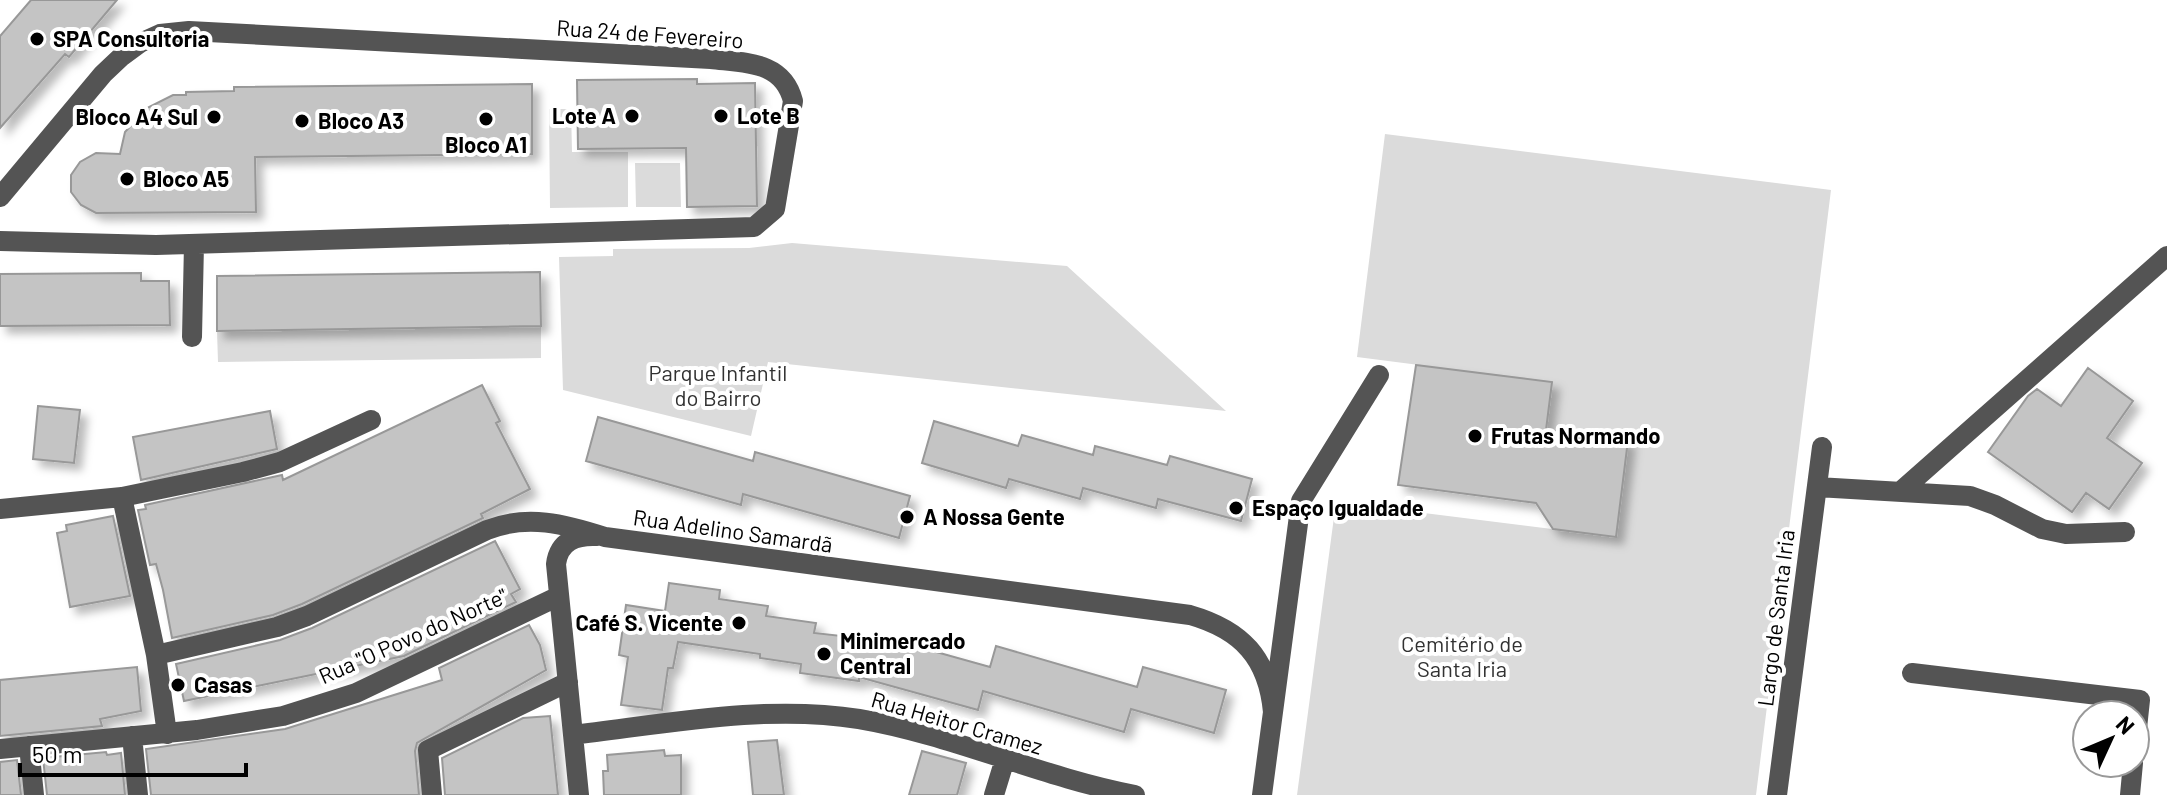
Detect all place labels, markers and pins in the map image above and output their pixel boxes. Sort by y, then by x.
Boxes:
place label: SPA Consultoria [53,25,209,51]
marker: SPA Consultoria [28,30,46,48]
place label: Lote A [552,102,616,128]
place label: Lote B [737,102,800,128]
place label: Bloco A4 Sul [75,103,198,129]
place label: Bloco A3 [318,107,404,133]
marker: Lote A [623,107,641,125]
marker: Lote B [712,107,730,125]
marker: Bloco A4 Sul [205,108,223,126]
marker: Bloco A1 [477,110,495,128]
marker: Bloco A3 [293,112,311,130]
place label: Bloco A1 [445,131,527,157]
place label: Bloco A5 [143,165,229,191]
marker: Bloco A5 [118,170,136,188]
place label: Frutas Normando [1491,422,1661,448]
marker: Frutas Normando [1466,427,1484,445]
place label: Espaço Igualdade [1252,494,1424,520]
marker: Espaço Igualdade [1227,499,1245,517]
place label: A Nossa Gente [923,503,1065,529]
marker: A Nossa Gente [898,508,916,526]
place label: Café S. Vicente [576,609,723,635]
marker: Café S. Vicente [730,614,748,632]
place label: Minimercado Central [840,627,966,678]
marker: Minimercado Central [815,645,833,663]
place label: Casas [194,671,253,697]
marker: Casas [169,676,187,694]

